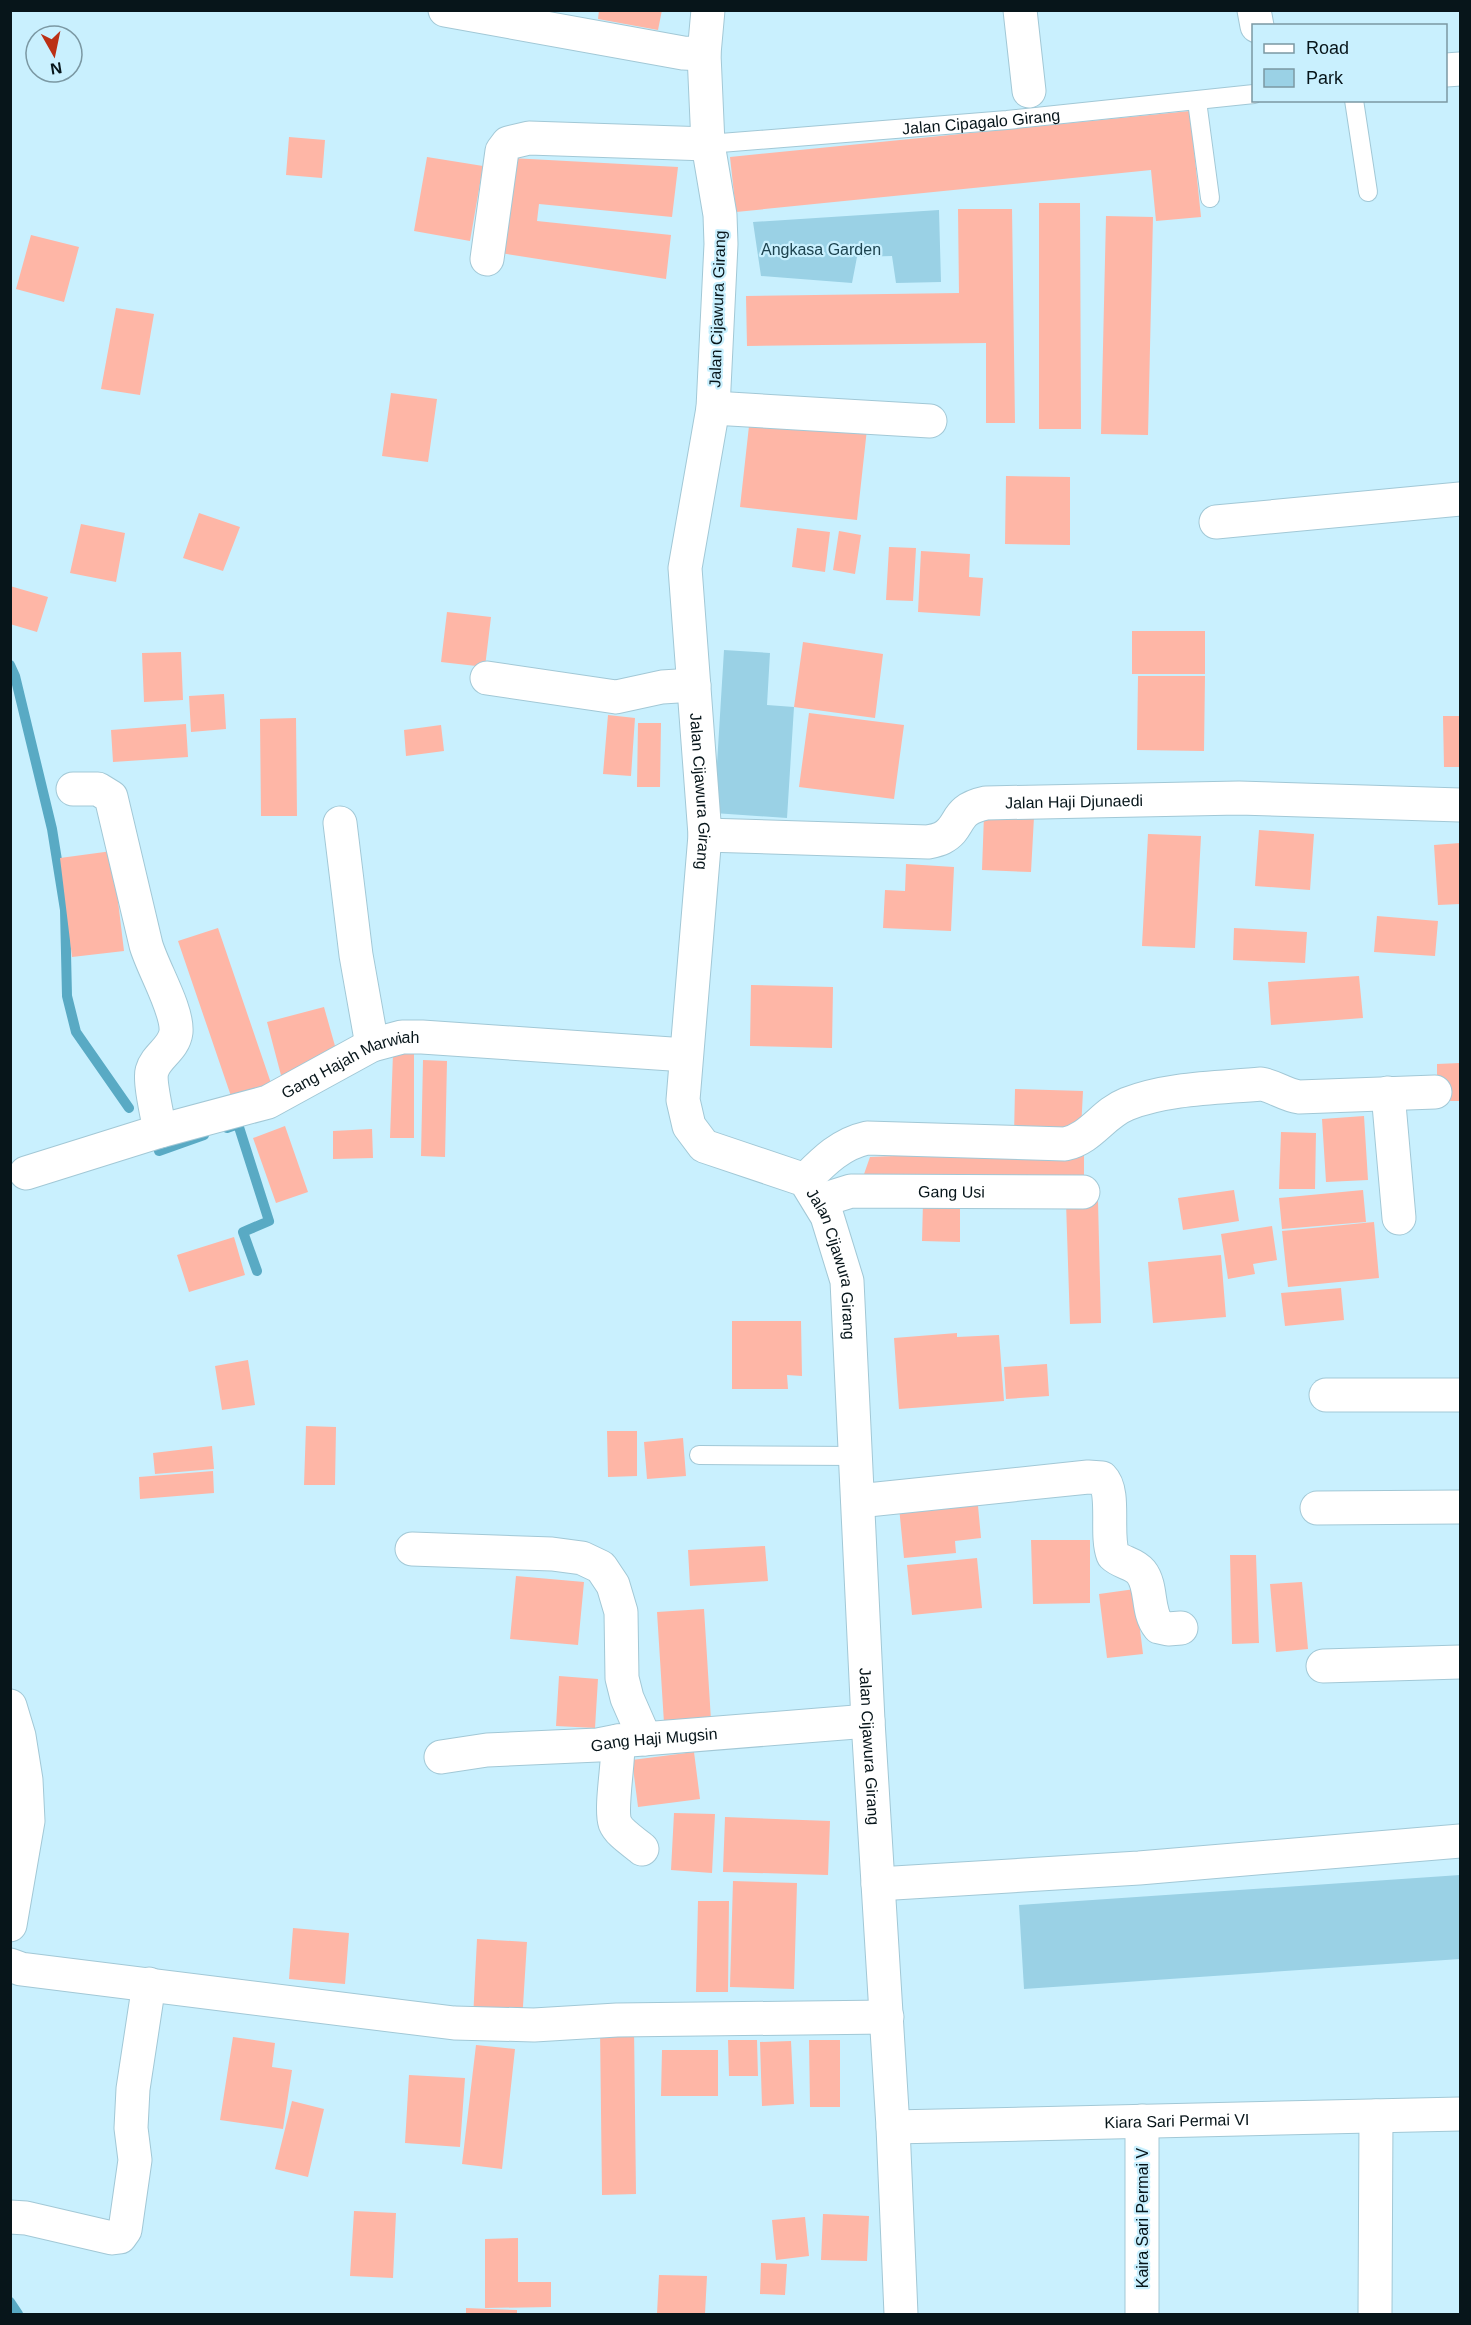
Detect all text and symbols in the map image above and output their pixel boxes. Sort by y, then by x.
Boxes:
north arrow [24,24,84,84]
legend [1252,24,1447,102]
text: Road [1306,38,1349,58]
text: N [49,59,63,78]
text: Park [1306,68,1344,88]
street label: Jalan Cipagalo Girang [902,106,1061,137]
street label: Jalan Cijawura Girang [706,230,729,388]
park label: Angkasa Garden [761,241,881,258]
street label: Jalan Cijawura Girang [687,712,713,871]
street label: Jalan Haji Djunaedi [1005,792,1143,812]
street label: Gang Hajah Marwiah [279,1029,419,1102]
street label: Gang Usi [918,1183,985,1201]
street label: Jalan Cijawura Girang [803,1186,858,1340]
street label: Jalan Cijawura Girang [856,1667,882,1826]
street label: Gang Haji Mugsin [590,1725,718,1754]
street label: Kiara Sari Permai VI [1104,2111,1250,2131]
street label: Kaira Sari Permai V [1134,2147,1151,2288]

